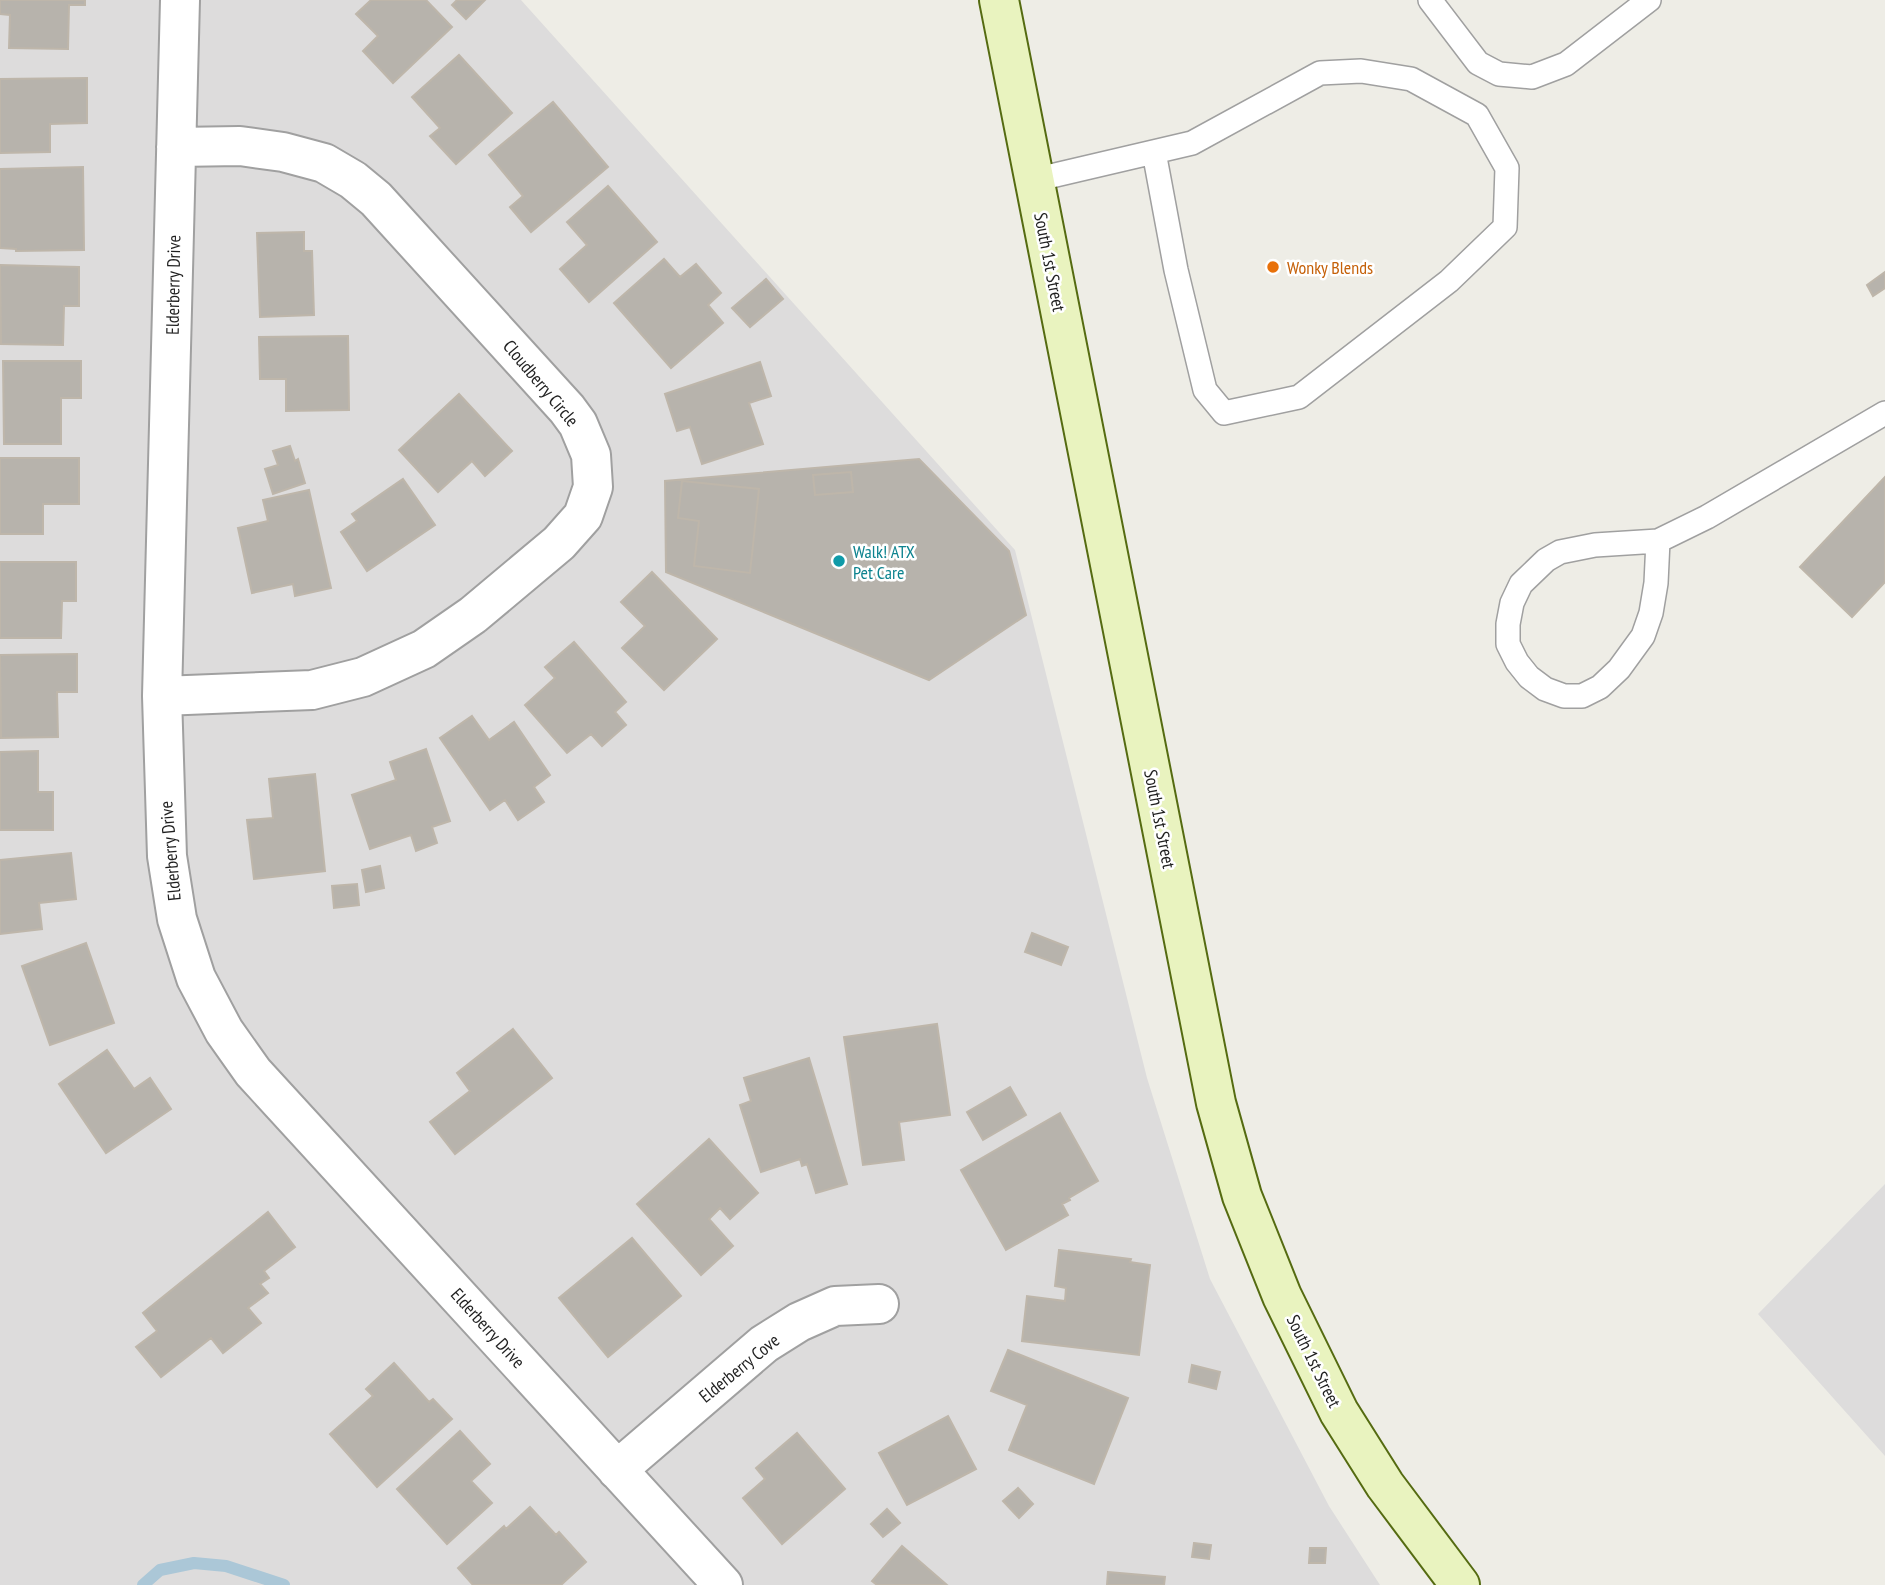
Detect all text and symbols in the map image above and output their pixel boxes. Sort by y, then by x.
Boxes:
street label: South 1st Street [1029,211,1071,313]
street label: Elderberry Drive [161,235,185,335]
place label: Wonky Blends [1287,256,1373,279]
marker: Wonky Blends [1265,259,1281,275]
street label: Cloudberry Circle [498,335,584,431]
place label: Walk! ATX Pet Care [853,540,915,584]
marker: Walk! ATX Pet Care [831,553,847,569]
street label: South 1st Street [1139,768,1181,870]
street label: Elderberry Drive [154,800,186,902]
street label: Elderberry Drive [446,1283,530,1373]
street label: South 1st Street [1282,1311,1346,1411]
street label: Elderberry Cove [694,1329,784,1407]

